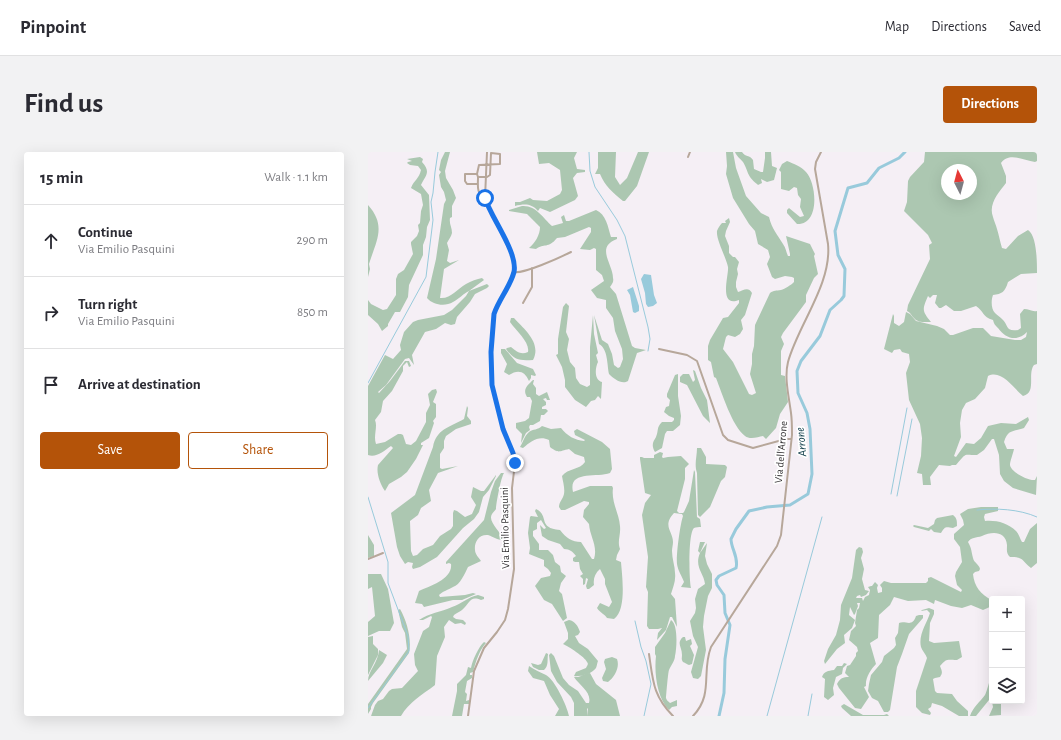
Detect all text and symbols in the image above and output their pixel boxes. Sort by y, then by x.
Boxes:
text: Pinpoint [20,18,86,37]
text: Map [885,20,909,34]
text: Directions [931,20,987,34]
text: Saved [1009,20,1041,34]
button: Directions [943,86,1037,123]
text: Find us [24,90,103,118]
north arrow [941,164,977,200]
text: 15 min [40,169,83,186]
text: Walk · 1.1 km [264,171,328,184]
route start [476,189,494,207]
text: Continue [78,225,133,240]
icon: ahead [40,230,62,252]
text: 290 m [297,234,328,247]
text: Via Emilio Pasquini [78,243,175,256]
text: Turn right [78,297,137,312]
icon: right [40,302,62,324]
text: 850 m [297,306,328,319]
text: Via Emilio Pasquini [78,315,175,328]
icon: arrive [40,374,62,396]
text: Arrive at destination [78,377,201,392]
street label: Via dell'Arrone [773,420,789,484]
water label: Arrone [794,426,808,458]
button: Save [40,432,180,469]
button: Share [188,432,328,469]
route end [506,454,524,472]
street label: Via Emilio Pasquini [499,487,511,569]
map controls [989,596,1025,704]
button: + [989,596,1025,632]
button: − [989,632,1025,668]
button: layers [989,668,1025,704]

